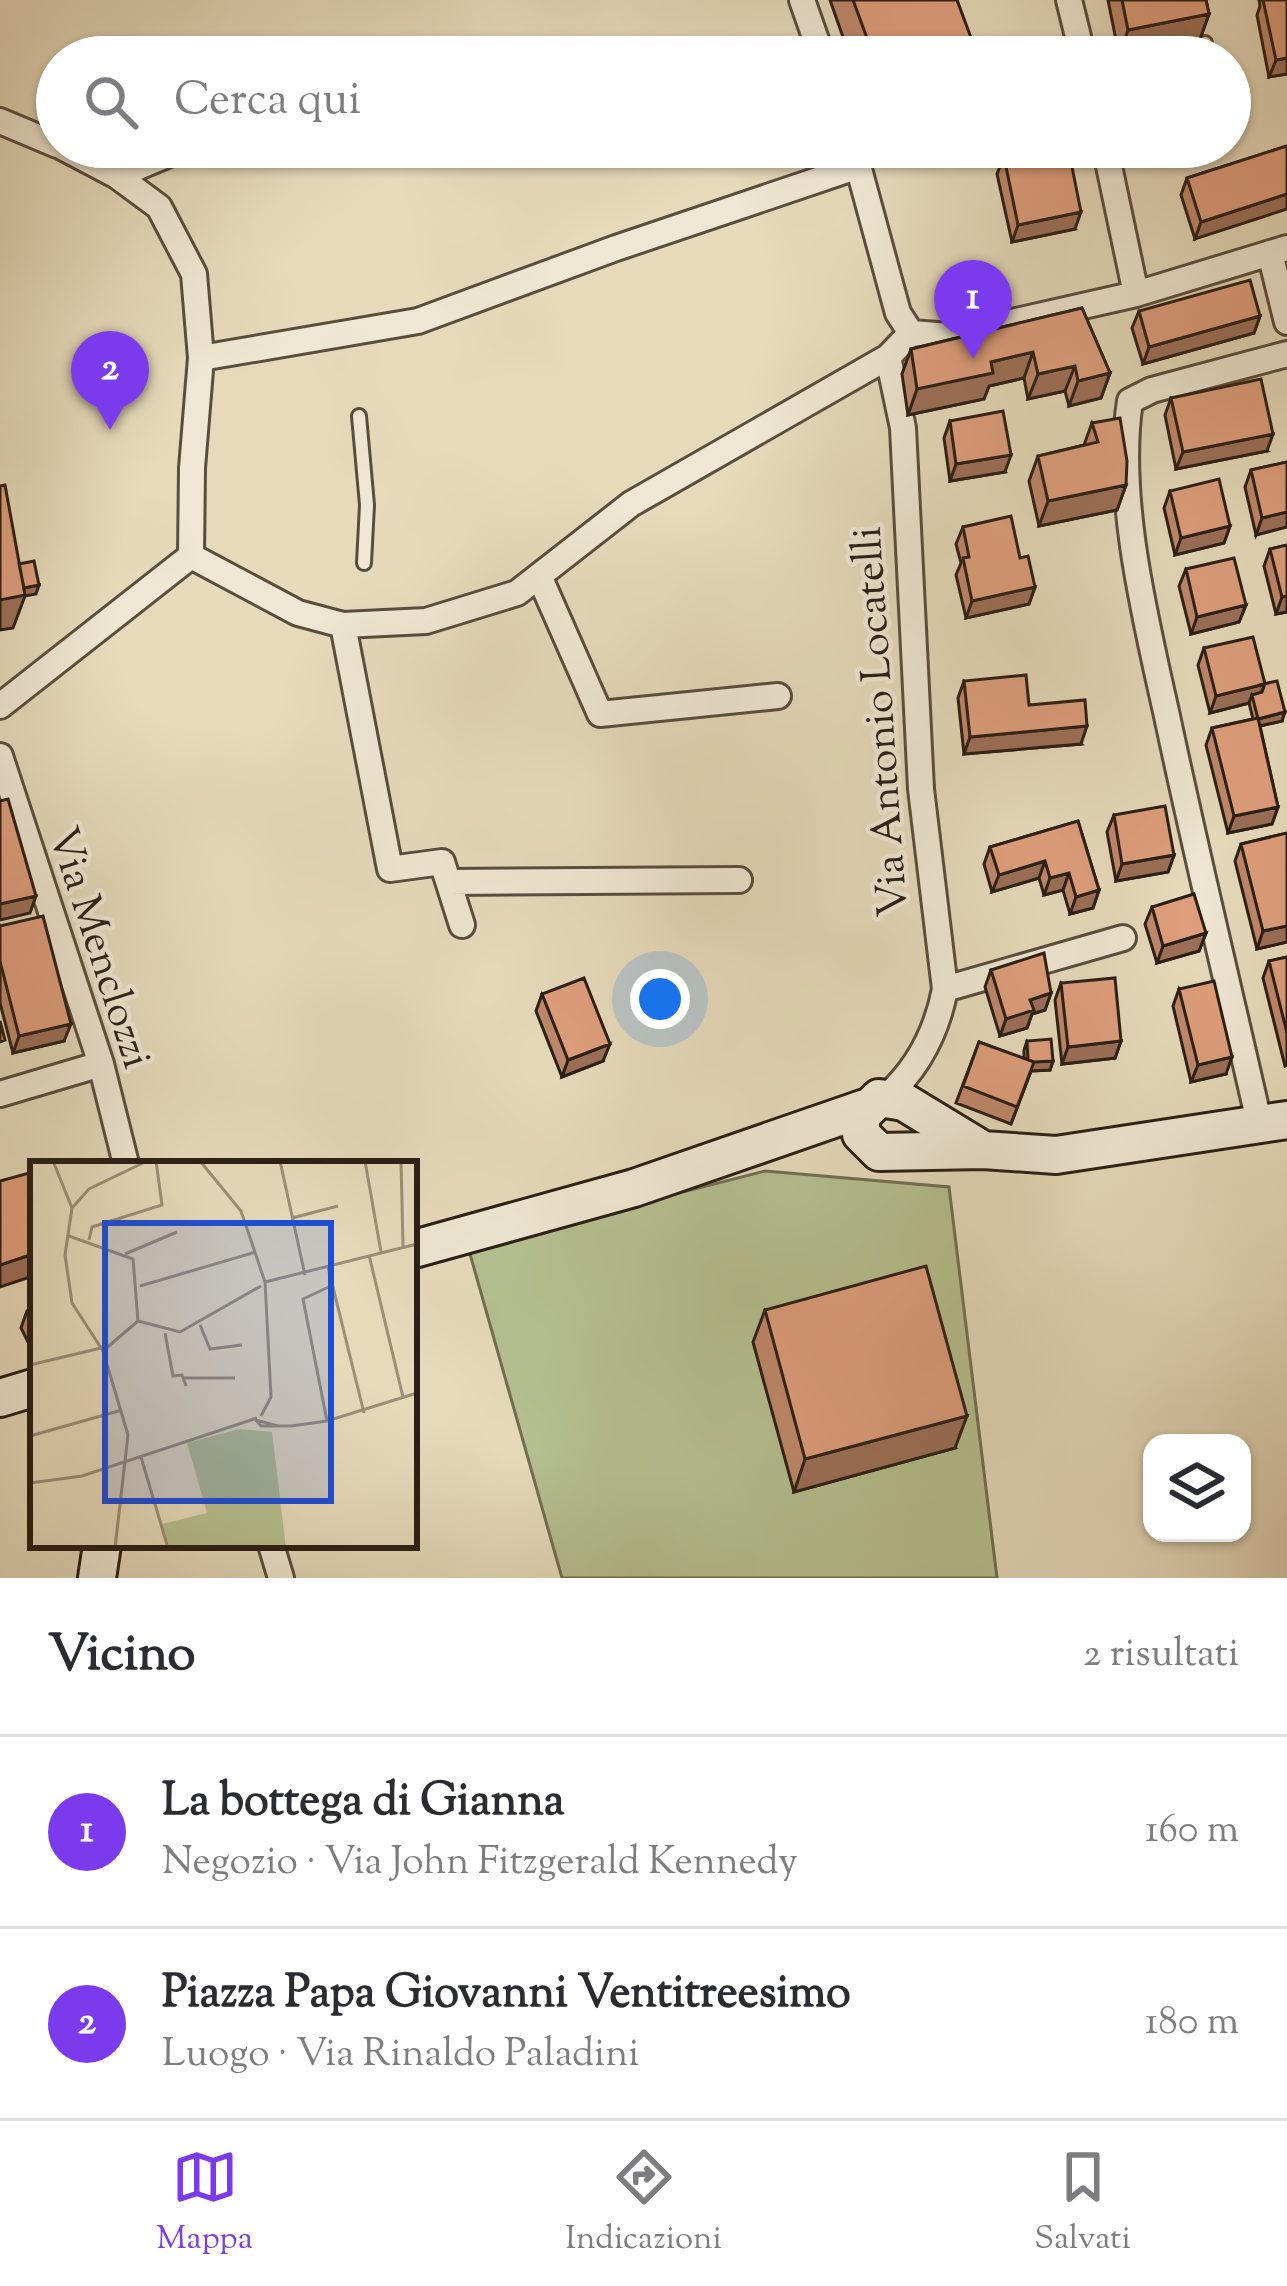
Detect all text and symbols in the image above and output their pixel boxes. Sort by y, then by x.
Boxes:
search box [36,36,1251,168]
icon: search [78,69,144,135]
text: Cerca qui [174,70,361,135]
pin: 1 [934,260,1012,359]
pin: 2 [71,331,149,430]
street label: Via Antonio Locatelli [839,524,927,919]
street label: Via Menclozzi [30,820,164,1077]
your location [630,969,690,1029]
inset map [30,1161,417,1548]
map controls [1143,1434,1251,1542]
button: layers [1143,1434,1251,1542]
text: Vicino [48,1620,195,1693]
text: 2 risultati [1083,1628,1239,1684]
text: La bottega di Gianna [162,1771,565,1836]
text: 1 [80,1804,94,1860]
text: 160 m [1145,1804,1239,1860]
text: Negozio · Via John Fitzgerald Kennedy [162,1836,798,1892]
text: Piazza Papa Giovanni Ventitreesimo [162,1963,851,2028]
text: 2 [78,1996,96,2052]
text: 180 m [1145,1996,1239,2052]
text: Luogo · Via Rinaldo Paladini [162,2028,639,2084]
tab: Mappa [156,2144,253,2264]
tab: Indicazioni [565,2144,722,2264]
tab: Salvati [1034,2144,1131,2264]

